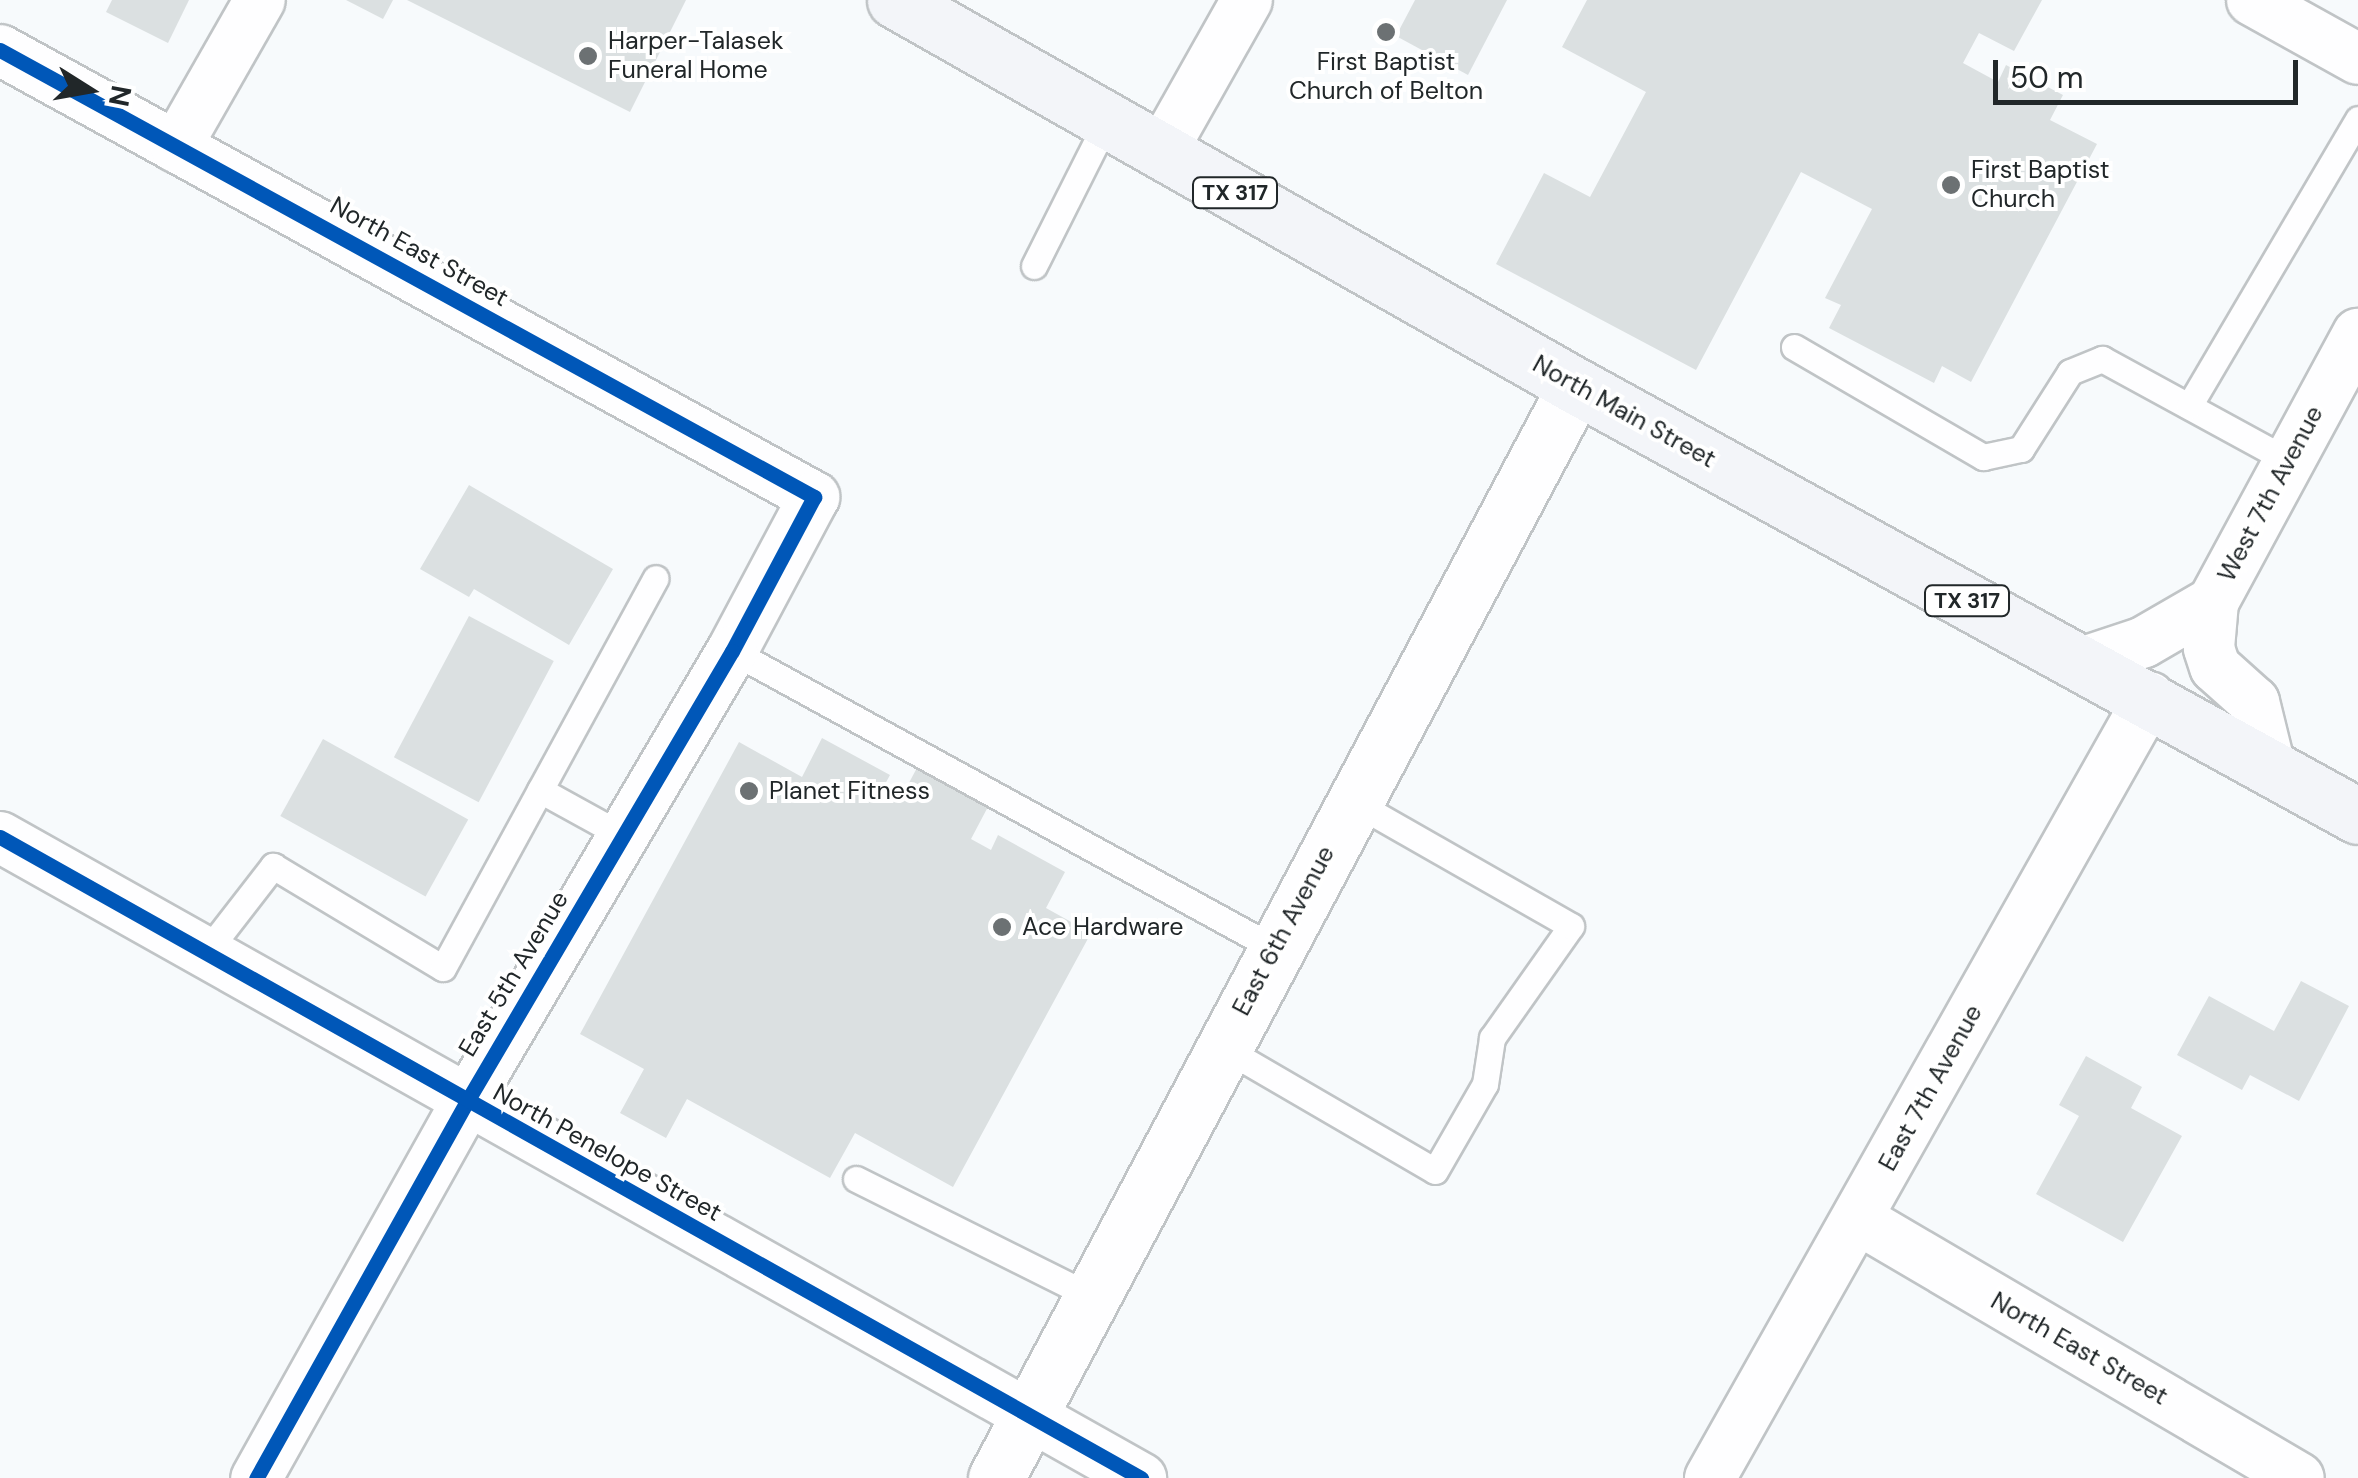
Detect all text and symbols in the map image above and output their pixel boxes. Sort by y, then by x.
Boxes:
marker: First Baptist Church of Belton [1375,21,1397,43]
place label: Harper-Talasek Funeral Home [608,27,784,86]
north arrow [40,40,140,140]
scale bar [1998,40,2303,102]
marker: Harper-Talasek Funeral Home [577,45,599,67]
place label: First Baptist Church of Belton [1289,48,1483,107]
text: 50 m [2010,58,2084,97]
text: N [100,82,140,109]
place label: First Baptist Church [1971,156,2109,215]
marker: First Baptist Church [1940,174,1962,196]
road number: TX 317 [1190,176,1280,210]
street label: North East Street [325,191,513,313]
street label: North Main Street [1527,349,1721,475]
street label: West 7th Avenue [2212,401,2330,587]
road number: TX 317 [1922,584,2012,618]
place label: Planet Fitness [769,776,930,806]
marker: Planet Fitness [738,780,760,802]
street label: East 6th Avenue [1227,841,1341,1021]
street label: East 5th Avenue [453,886,575,1062]
place label: Ace Hardware [1022,912,1183,942]
marker: Ace Hardware [991,916,1013,938]
street label: East 7th Avenue [1873,1000,1989,1176]
street label: North Penelope Street [488,1078,726,1228]
street label: North East Street [1985,1286,2173,1412]

